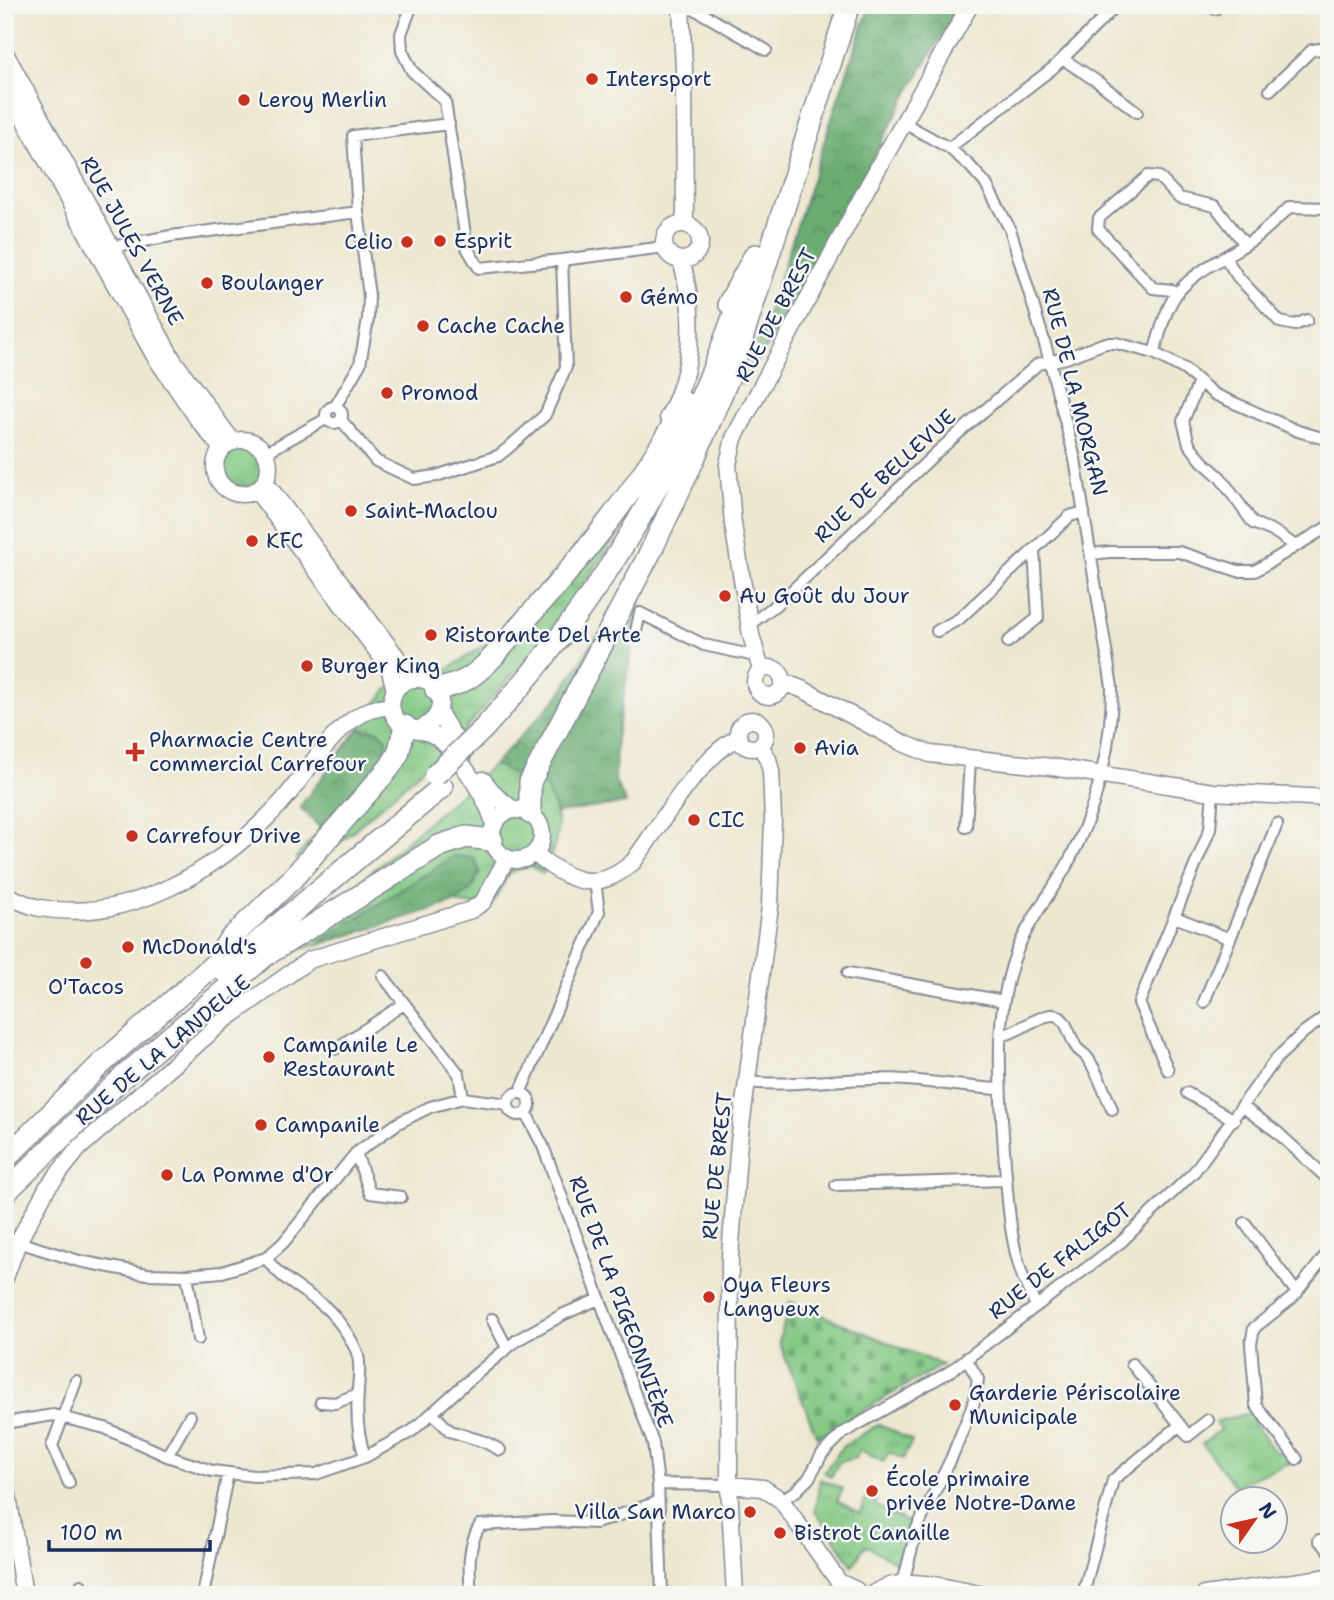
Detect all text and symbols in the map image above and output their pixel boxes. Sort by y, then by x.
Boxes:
place label: Intersport [606,65,712,93]
marker: Intersport [584,71,600,87]
place label: Leroy Merlin [258,86,387,114]
marker: Leroy Merlin [236,92,252,108]
street label: RUE JULES VERNE [74,152,190,330]
place label: Esprit [454,227,513,255]
place label: Celio [344,228,393,256]
marker: Esprit [432,233,448,249]
marker: Celio [399,234,415,250]
street label: RUE DE BREST [729,243,823,387]
place label: Boulanger [221,269,324,297]
marker: Boulanger [199,275,215,291]
place label: Gémo [640,283,698,311]
street label: RUE DE LA MORGAN [1036,285,1114,499]
marker: Gémo [618,289,634,305]
place label: Cache Cache [437,312,565,340]
marker: Cache Cache [415,318,431,334]
place label: Promod [401,379,478,407]
marker: Promod [379,385,395,401]
street label: RUE DE BELLEVUE [808,403,962,549]
place label: Saint-Maclou [365,497,498,525]
marker: Saint-Maclou [343,503,359,519]
place label: KFC [266,527,303,555]
marker: KFC [244,533,260,549]
place label: Au Goût du Jour [739,582,910,610]
marker: Au Goût du Jour [717,588,733,604]
place label: Ristorante Del Arte [445,621,641,649]
marker: Ristorante Del Arte [423,627,439,643]
place label: Burger King [321,652,440,680]
marker: Burger King [299,658,315,674]
place label: Pharmacie Centre commercial Carrefour [149,726,367,778]
place label: Avia [814,734,859,762]
marker: Avia [792,740,808,756]
marker: Pharmacie Centre commercial Carrefour [127,744,143,760]
place label: CIC [708,806,745,834]
marker: CIC [686,812,702,828]
place label: Carrefour Drive [146,822,301,850]
marker: Carrefour Drive [124,828,140,844]
place label: McDonald's [142,933,257,961]
marker: McDonald's [120,939,136,955]
marker: O'Tacos [78,955,94,971]
street label: RUE DE LA LANDELLE [70,968,256,1132]
place label: O'Tacos [48,973,124,1001]
place label: Campanile Le Restaurant [283,1031,418,1083]
marker: Campanile Le Restaurant [261,1049,277,1065]
street label: RUE DE BREST [695,1091,739,1241]
place label: Campanile [275,1111,380,1139]
marker: Campanile [253,1117,269,1133]
place label: La Pomme d'Or [181,1161,334,1189]
marker: La Pomme d'Or [159,1167,175,1183]
street label: RUE DE LA PIGEONNIÈRE [562,1172,681,1432]
street label: RUE DE FALIGOT [983,1196,1137,1326]
place label: Oya Fleurs Langueux [723,1271,831,1323]
marker: Oya Fleurs Langueux [701,1289,717,1305]
place label: Garderie Périscolaire Municipale [969,1379,1181,1431]
marker: Garderie Périscolaire Municipale [947,1397,963,1413]
place label: École primaire privée Notre-Dame [886,1464,1076,1517]
marker: École primaire privée Notre-Dame [864,1483,880,1499]
north arrow [1218,1484,1288,1554]
place label: Villa San Marco [574,1498,736,1526]
text: N [1253,1498,1282,1524]
marker: Villa San Marco [742,1504,758,1520]
scale bar [49,1509,210,1553]
text: 100 m [60,1519,123,1547]
place label: Bistrot Canaille [794,1519,950,1547]
marker: Bistrot Canaille [772,1525,788,1541]

